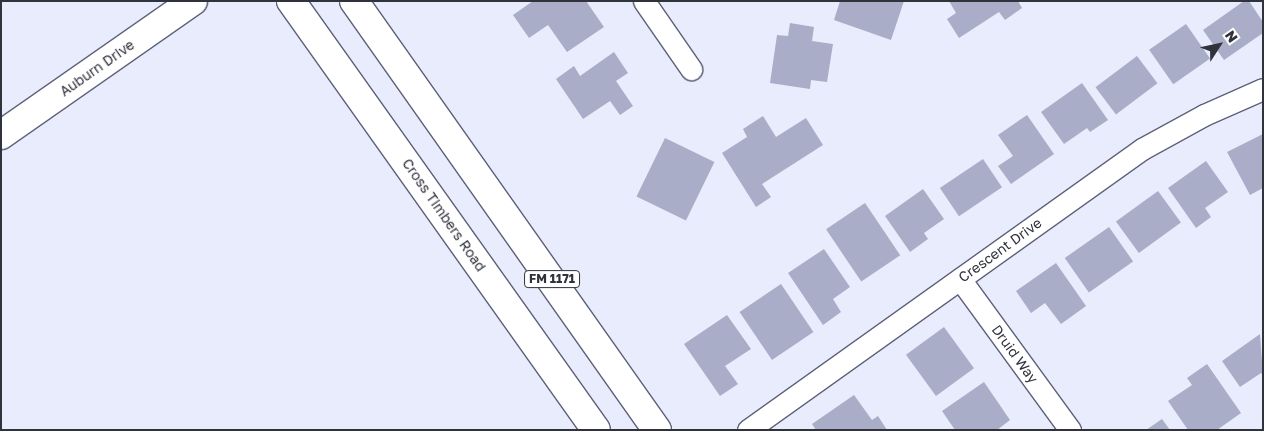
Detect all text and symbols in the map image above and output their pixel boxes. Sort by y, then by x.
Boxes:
north arrow [1194,20,1244,70]
text: N [1222,27,1242,45]
street label: Auburn Drive [57,36,137,100]
street label: Cross Timbers Road [399,155,489,275]
street label: Crescent Drive [955,214,1045,286]
road number: FM 1171 [523,270,581,288]
street label: Druid Way [988,322,1042,386]

